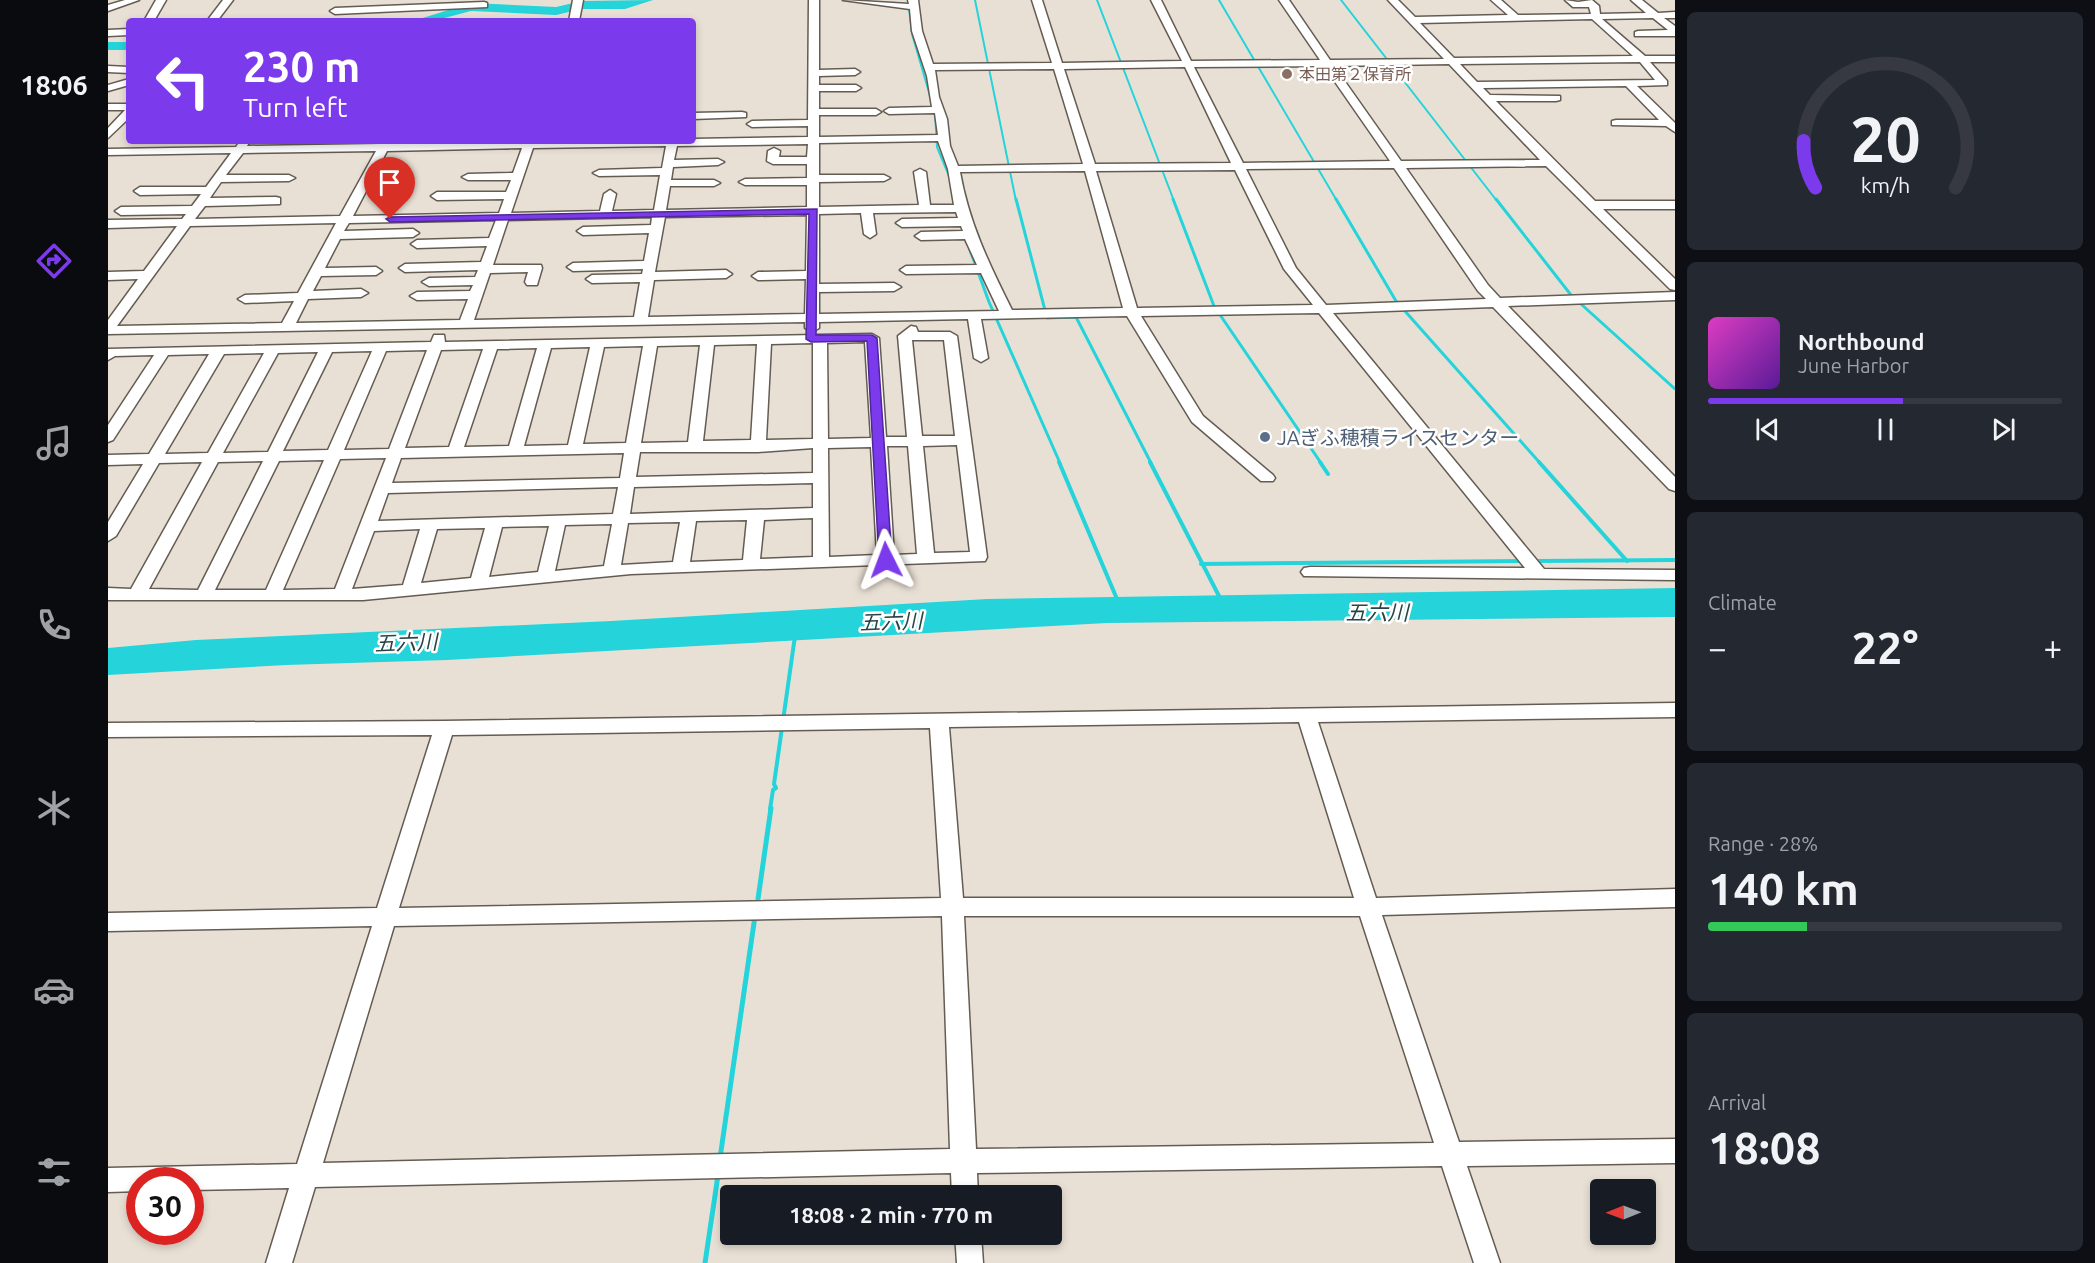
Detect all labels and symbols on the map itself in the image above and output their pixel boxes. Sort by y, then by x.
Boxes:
place label: 本田第２保育所 [1299,65,1411,83]
marker: 本田第２保育所 [1280,67,1294,81]
pin [364,157,415,219]
place label: JAぎふ穂積ライスセンター [1277,426,1519,449]
marker: JAぎふ穂積ライスセンター [1258,430,1272,444]
position arrow [854,528,918,592]
water label: 五六川 [1346,600,1410,624]
water label: 五六川 [859,608,925,634]
water label: 五六川 [374,629,440,655]
speed limit sign: 30 [126,1167,204,1245]
north arrow [1590,1179,1656,1245]

